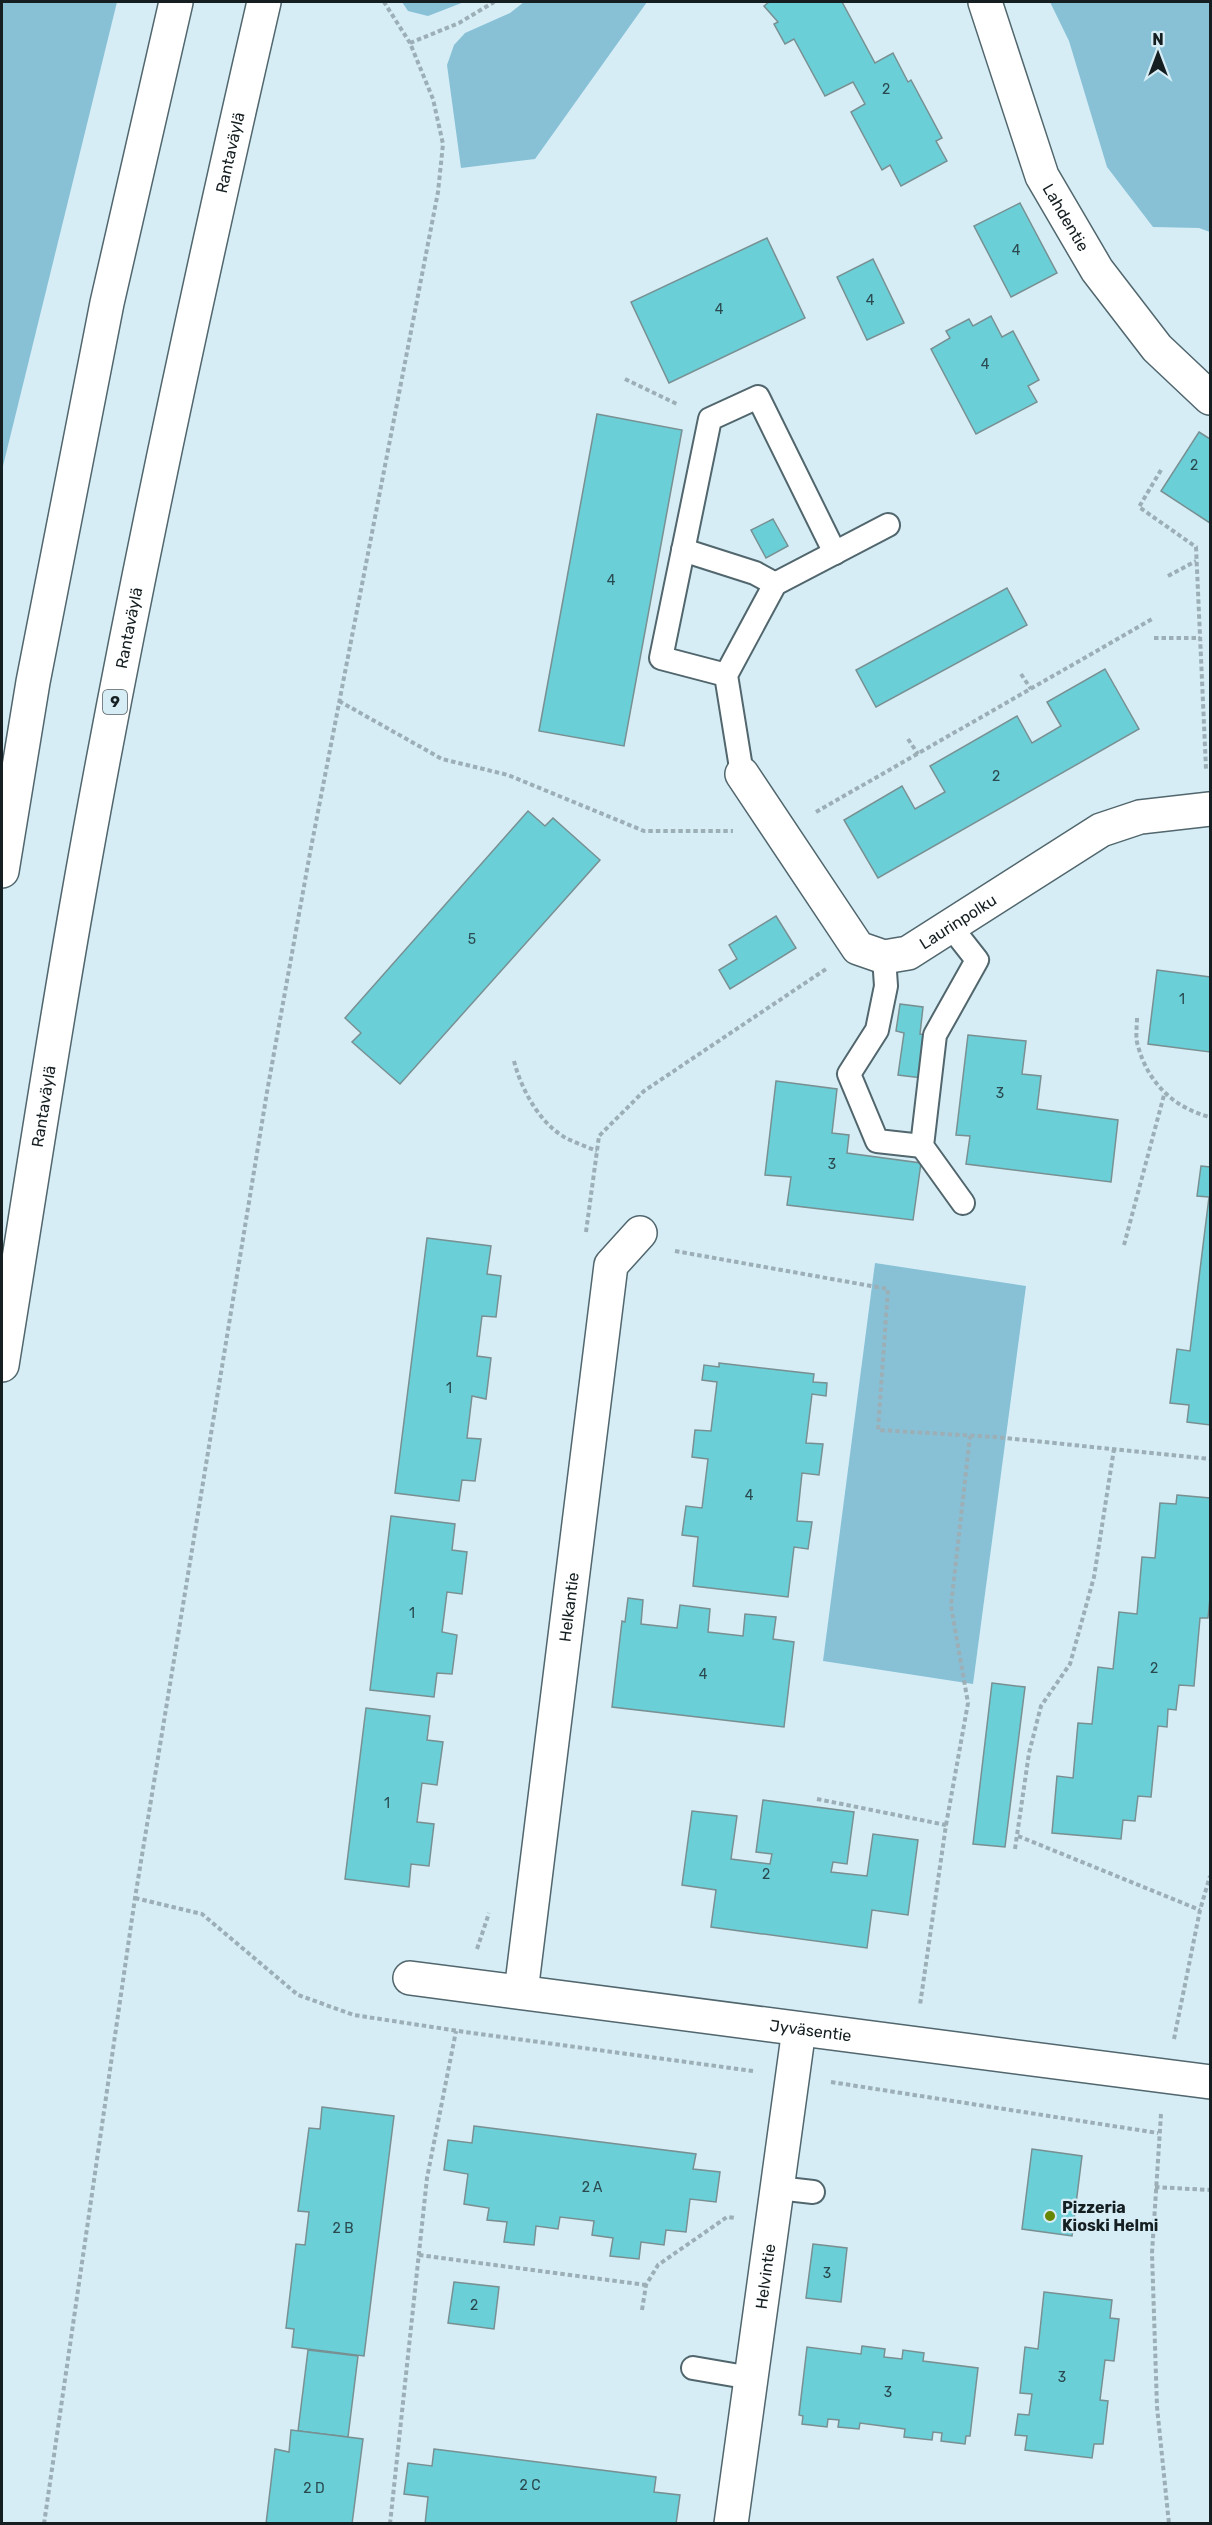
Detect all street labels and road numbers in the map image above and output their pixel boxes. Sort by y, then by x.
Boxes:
street label: Rantaväylä [211,110,248,195]
street label: Lahdentie [1039,180,1093,254]
street label: Rantaväylä [111,585,146,670]
road number: 9 [103,690,127,714]
street label: Laurinpolku [916,890,1000,953]
street label: Rantaväylä [27,1064,59,1149]
street label: Helkantie [555,1571,582,1643]
street label: Jyväsentie [769,2015,853,2045]
street label: Helvintie [751,2242,779,2310]

